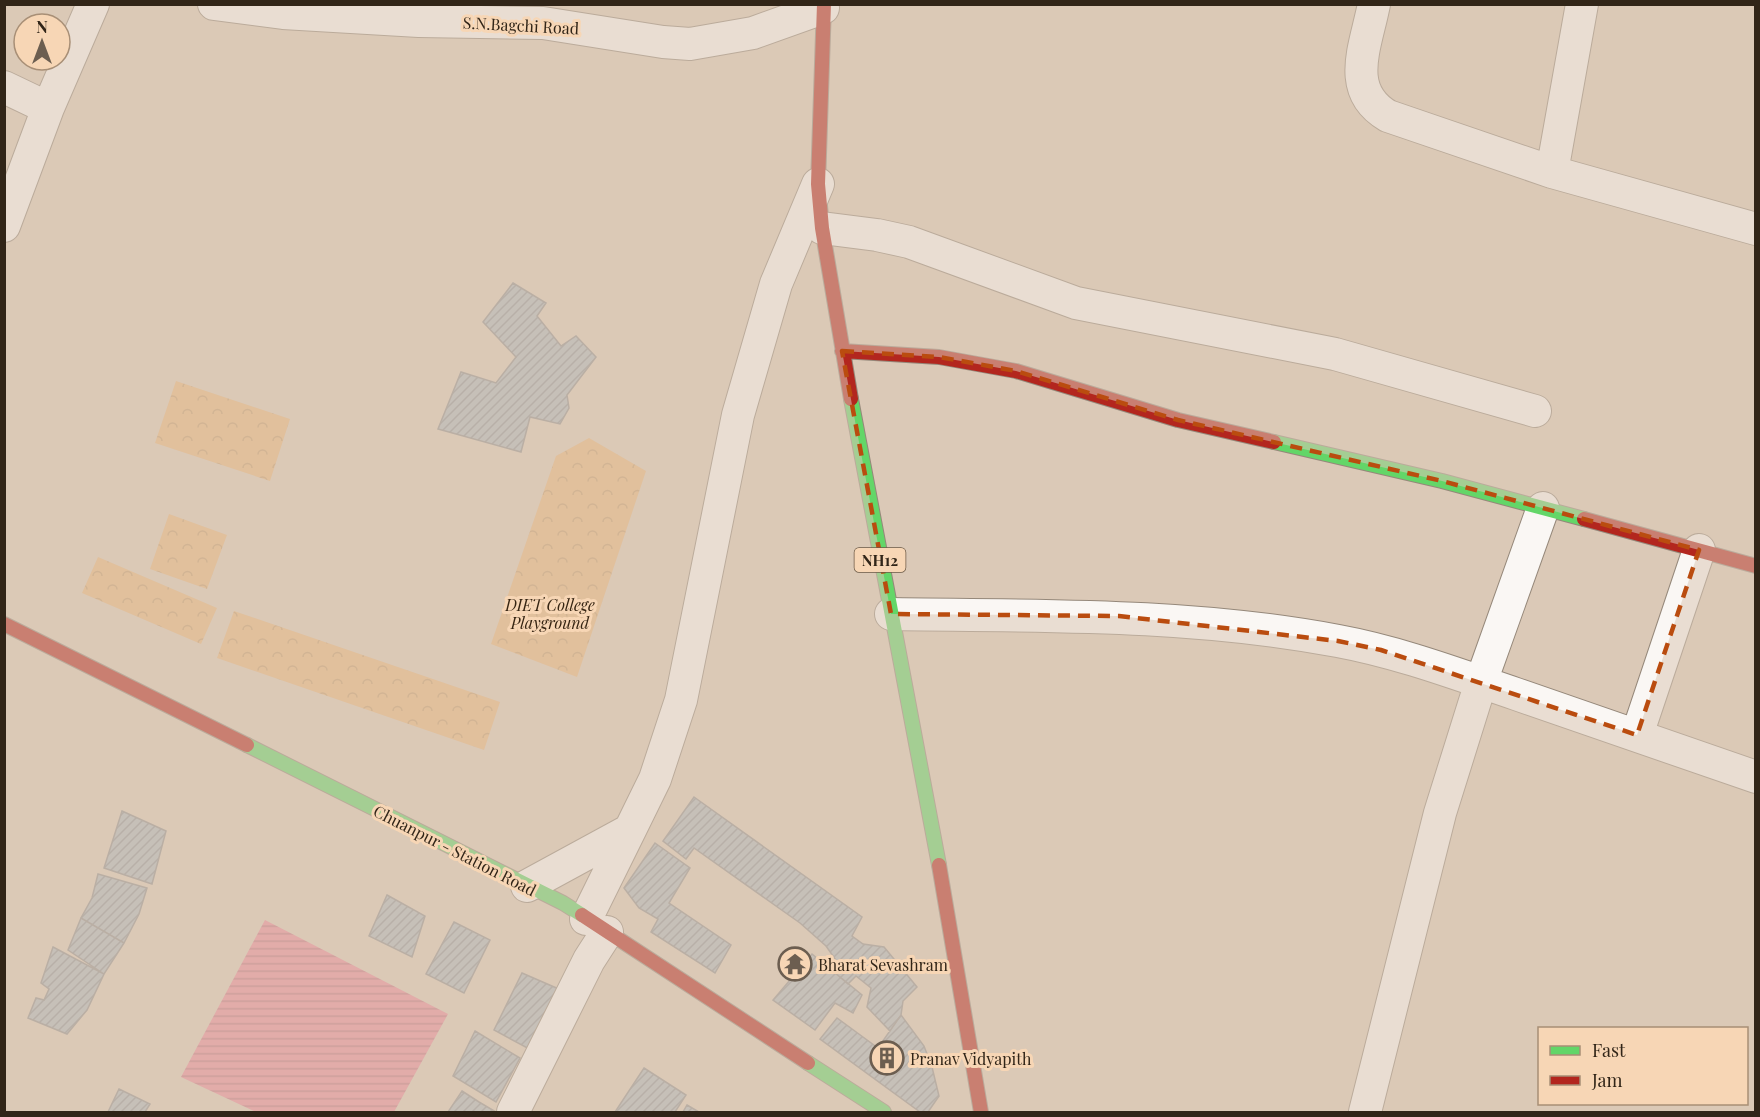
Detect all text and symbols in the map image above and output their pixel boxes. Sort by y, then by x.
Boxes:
street label: S.N.Bagchi Road [462,11,580,39]
north arrow [12,12,72,72]
text: N [36,16,48,37]
road number: NH12 [854,548,906,572]
park label: DIET College Playground [504,594,595,633]
street label: Chuanpur - Station Road [370,800,540,900]
temple icon: Bharat Sevashram [777,946,813,982]
place label: Bharat Sevashram [818,954,948,975]
legend [1538,1027,1748,1105]
text: Fast [1592,1038,1626,1062]
building icon: Pranav Vidyapith [869,1040,905,1076]
place label: Pranav Vidyapith [910,1048,1032,1069]
text: Jam [1591,1068,1622,1092]

